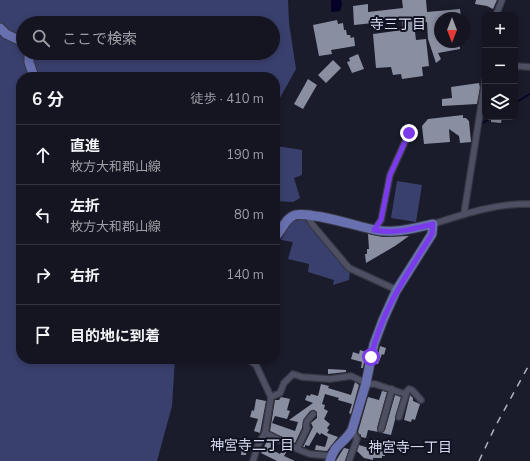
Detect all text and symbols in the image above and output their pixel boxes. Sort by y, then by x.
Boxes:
north arrow [434,12,470,48]
map controls [482,12,518,120]
button: + [482,12,518,48]
district label: 寺三丁目 [370,15,426,34]
search box [16,16,280,60]
icon: search [30,27,52,49]
text: ここで検索 [62,29,137,49]
button: − [482,48,518,84]
button: layers [482,84,518,120]
text: 6 分 [32,88,64,111]
text: 徒歩 · 410 m [190,90,264,108]
route end [400,124,418,142]
text: 直進 [70,136,100,156]
icon: ahead [32,144,54,166]
text: 190 m [226,146,264,164]
text: 枚方大和郡山線 [70,158,161,176]
text: 左折 [70,196,100,216]
icon: left [32,204,54,226]
text: 80 m [234,206,264,224]
text: 枚方大和郡山線 [70,218,161,236]
icon: right [32,264,54,286]
text: 右折 [70,266,100,286]
text: 140 m [226,266,264,284]
icon: arrive [32,324,54,346]
text: 目的地に到着 [70,326,160,346]
route start [362,348,380,366]
district label: 神宮寺二丁目 [210,436,294,455]
district label: 神宮寺一丁目 [368,438,452,457]

